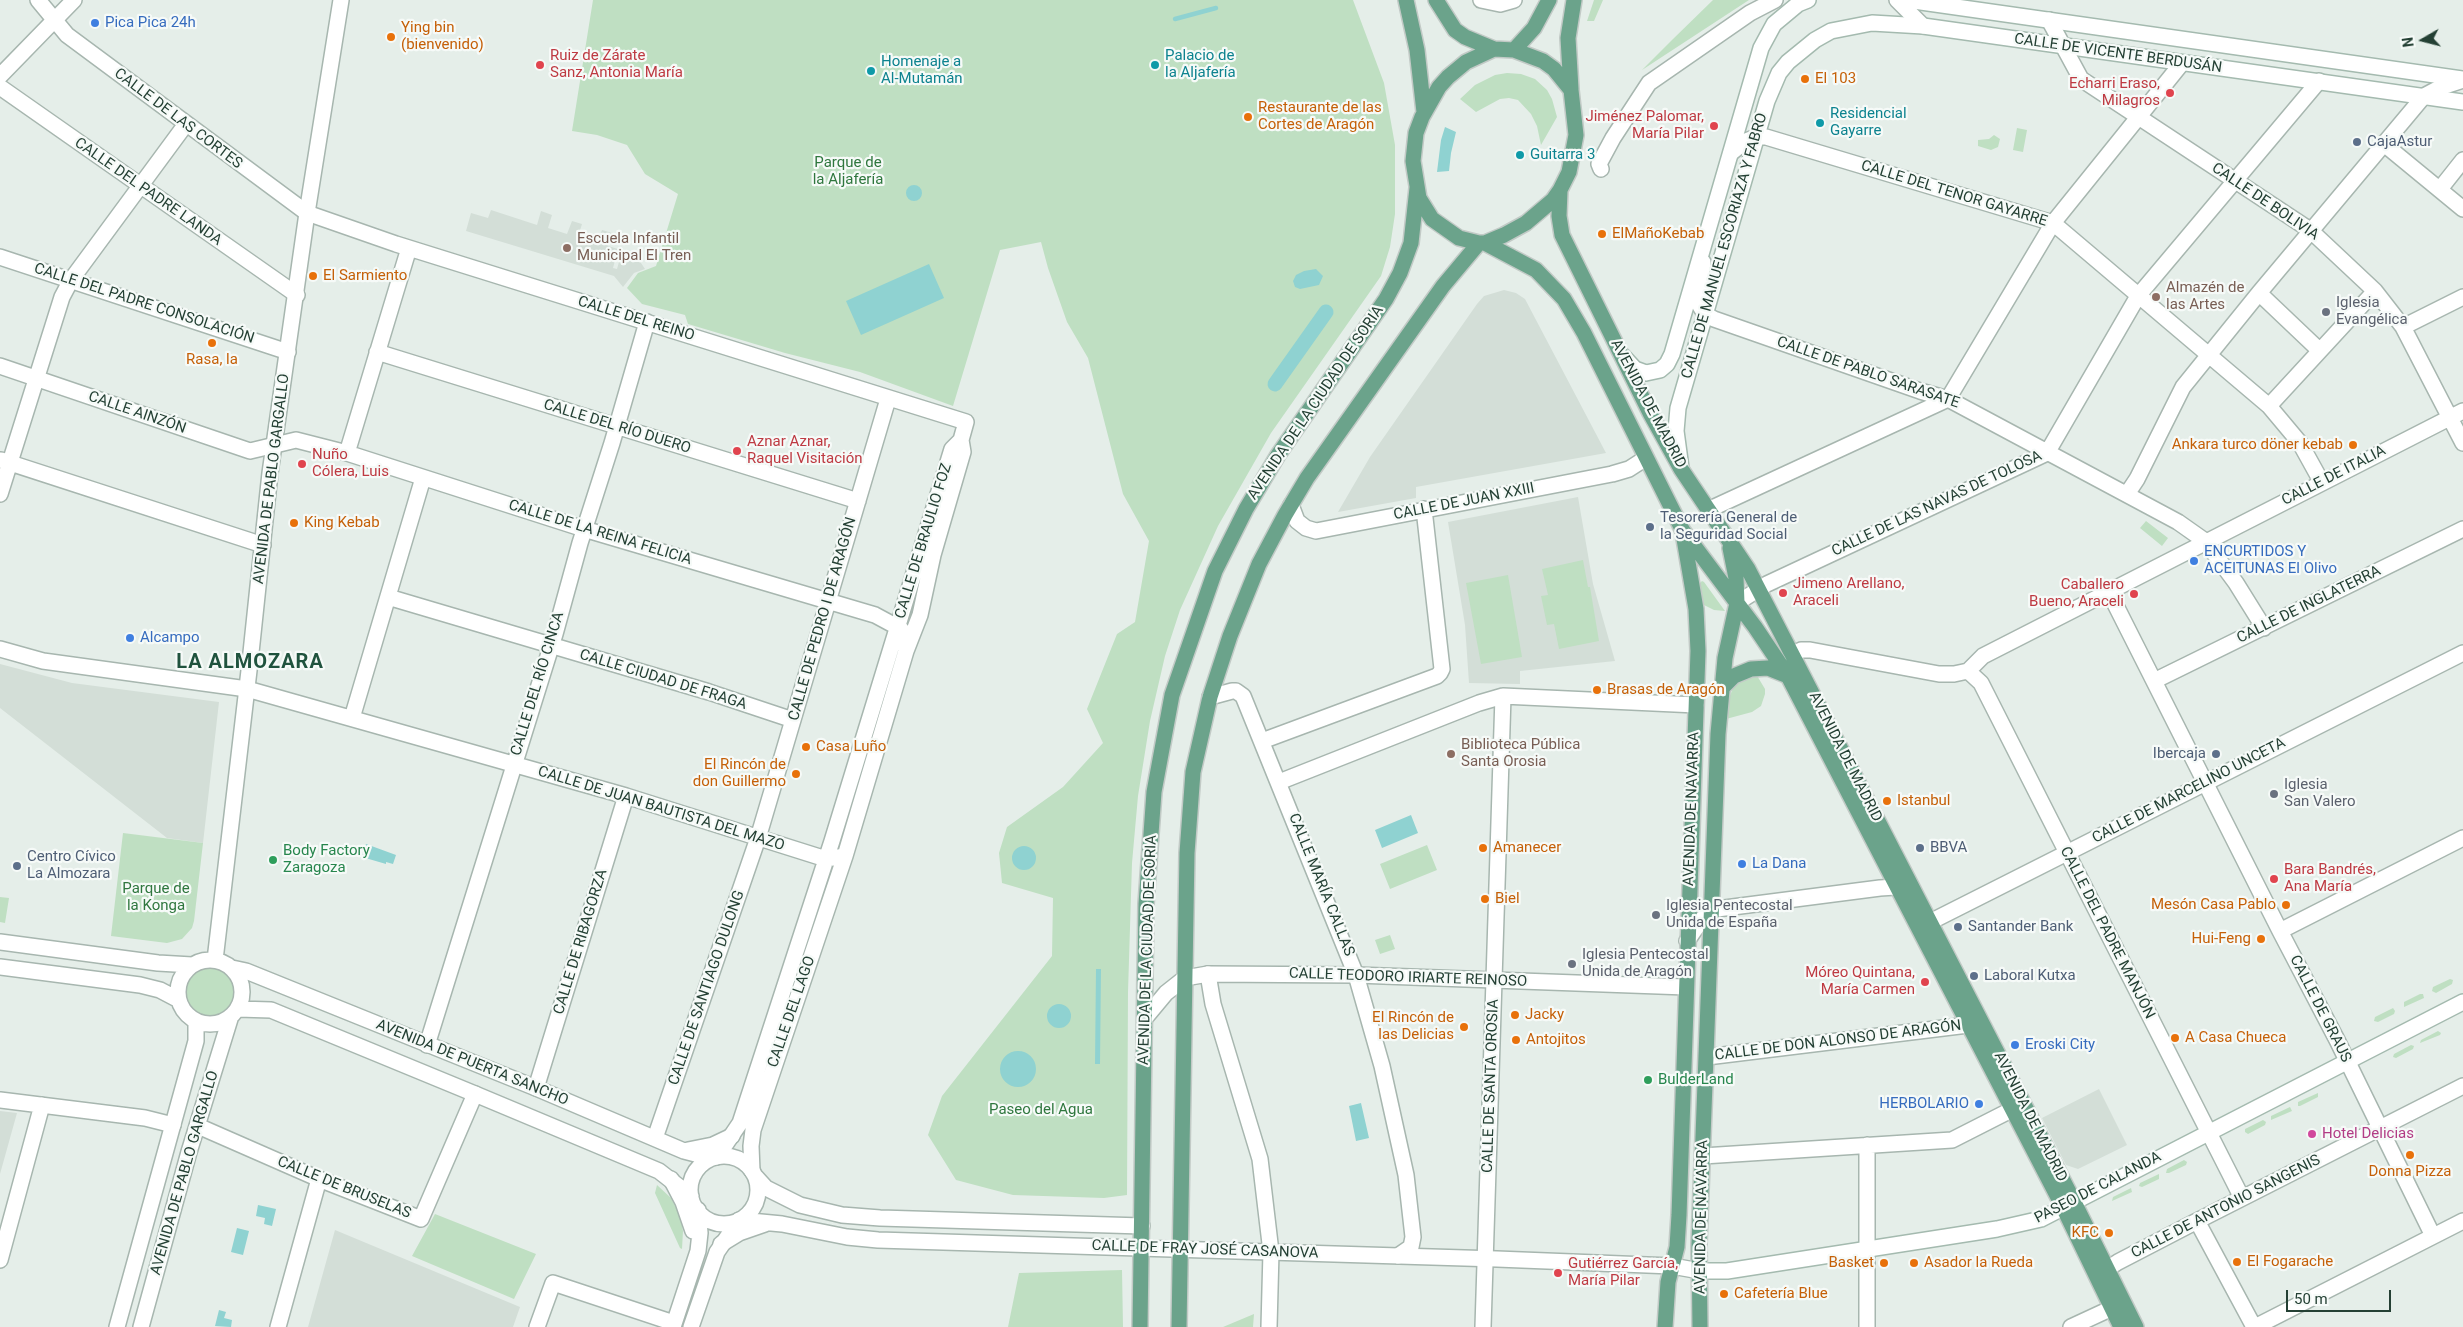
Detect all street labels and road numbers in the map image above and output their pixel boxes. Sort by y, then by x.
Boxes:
street label: CALLE DE VICENTE BERDUSÁN [2013,30,2223,78]
street label: CALLE DE LAS CORTES [110,65,246,173]
street label: CALLE DE MANUEL ESCORIAZA Y FABRO [1678,111,1772,381]
street label: CALLE DEL PADRE LANDA [71,134,225,250]
street label: CALLE DEL TENOR GAYARRE [1859,157,2049,231]
street label: CALLE DE BOLIVIA [2208,159,2322,245]
street label: CALLE DEL PADRE CONSOLACIÓN [32,260,256,348]
street label: CALLE DEL REINO [576,293,696,345]
street label: AVENIDA DE LA CIUDAD DE SORIA [1244,303,1388,503]
street label: CALLE DE PABLO SARASATE [1774,333,1962,413]
street label: AVENIDA DE MADRID [1606,337,1690,471]
street label: AVENIDA DE PABLO GARGALLO [250,373,294,585]
street label: CALLE AINZÓN [86,388,188,438]
street label: CALLE DEL RÍO DUERO [541,396,693,458]
street label: CALLE DE ITALIA [2279,442,2389,510]
street label: CALLE DE LAS NAVAS DE TOLOSA [1829,447,2045,561]
street label: CALLE DE BRAULIO FOZ [892,461,956,621]
street label: CALLE DE JUAN XXIII [1392,480,1536,524]
street label: CALLE DE LA REINA FELICIA [506,497,694,569]
street label: CALLE DE PEDRO I DE ARAGÓN [785,515,861,723]
street label: CALLE DE INGLATERRA [2234,562,2384,648]
street label: CALLE DEL RÍO CINCA [508,610,568,758]
street label: CALLE CIUDAD DE FRAGA [577,646,749,714]
street label: AVENIDA DE MADRID [1804,689,1886,825]
street label: AVENIDA DE NAVARRA [1680,732,1704,886]
street label: CALLE DE MARCELINO UNCETA [2089,734,2289,848]
street label: CALLE DE JUAN BAUTISTA DEL MAZO [536,763,786,855]
street label: CALLE MARÍA CALLAS [1284,811,1358,959]
street label: AVENIDA DE LA CIUDAD DE SORIA [1135,835,1161,1065]
street label: CALLE DEL PADRE MANJÓN [2056,844,2158,1022]
street label: CALLE DE RIBAGORZA [550,867,612,1017]
street label: CALLE DE SANTIAGO DULONG [665,888,749,1088]
street label: CALLE DE GRAUS [2285,952,2355,1066]
street label: CALLE DEL LAGO [765,954,819,1070]
street label: CALLE TEODORO IRIARTE REINOSO [1289,965,1527,991]
street label: CALLE DE SANTA OROSIA [1479,999,1503,1173]
street label: AVENIDA DE PUERTA SANCHO [373,1016,571,1110]
street label: CALLE DE DON ALONSO DE ARAGÓN [1714,1017,1962,1065]
street label: AVENIDA DE MADRID [1989,1049,2071,1185]
street label: AVENIDA DE PABLO GARGALLO [147,1069,223,1277]
street label: AVENIDA DE NAVARRA [1692,1140,1712,1294]
street label: PASEO DE CALANDA [2032,1148,2164,1228]
street label: CALLE DE ANTONIO SANGENIS [2128,1151,2324,1263]
street label: CALLE DE BRUSELAS [274,1153,414,1223]
street label: CALLE DE FRAY JOSÉ CASANOVA [1091,1237,1319,1263]

